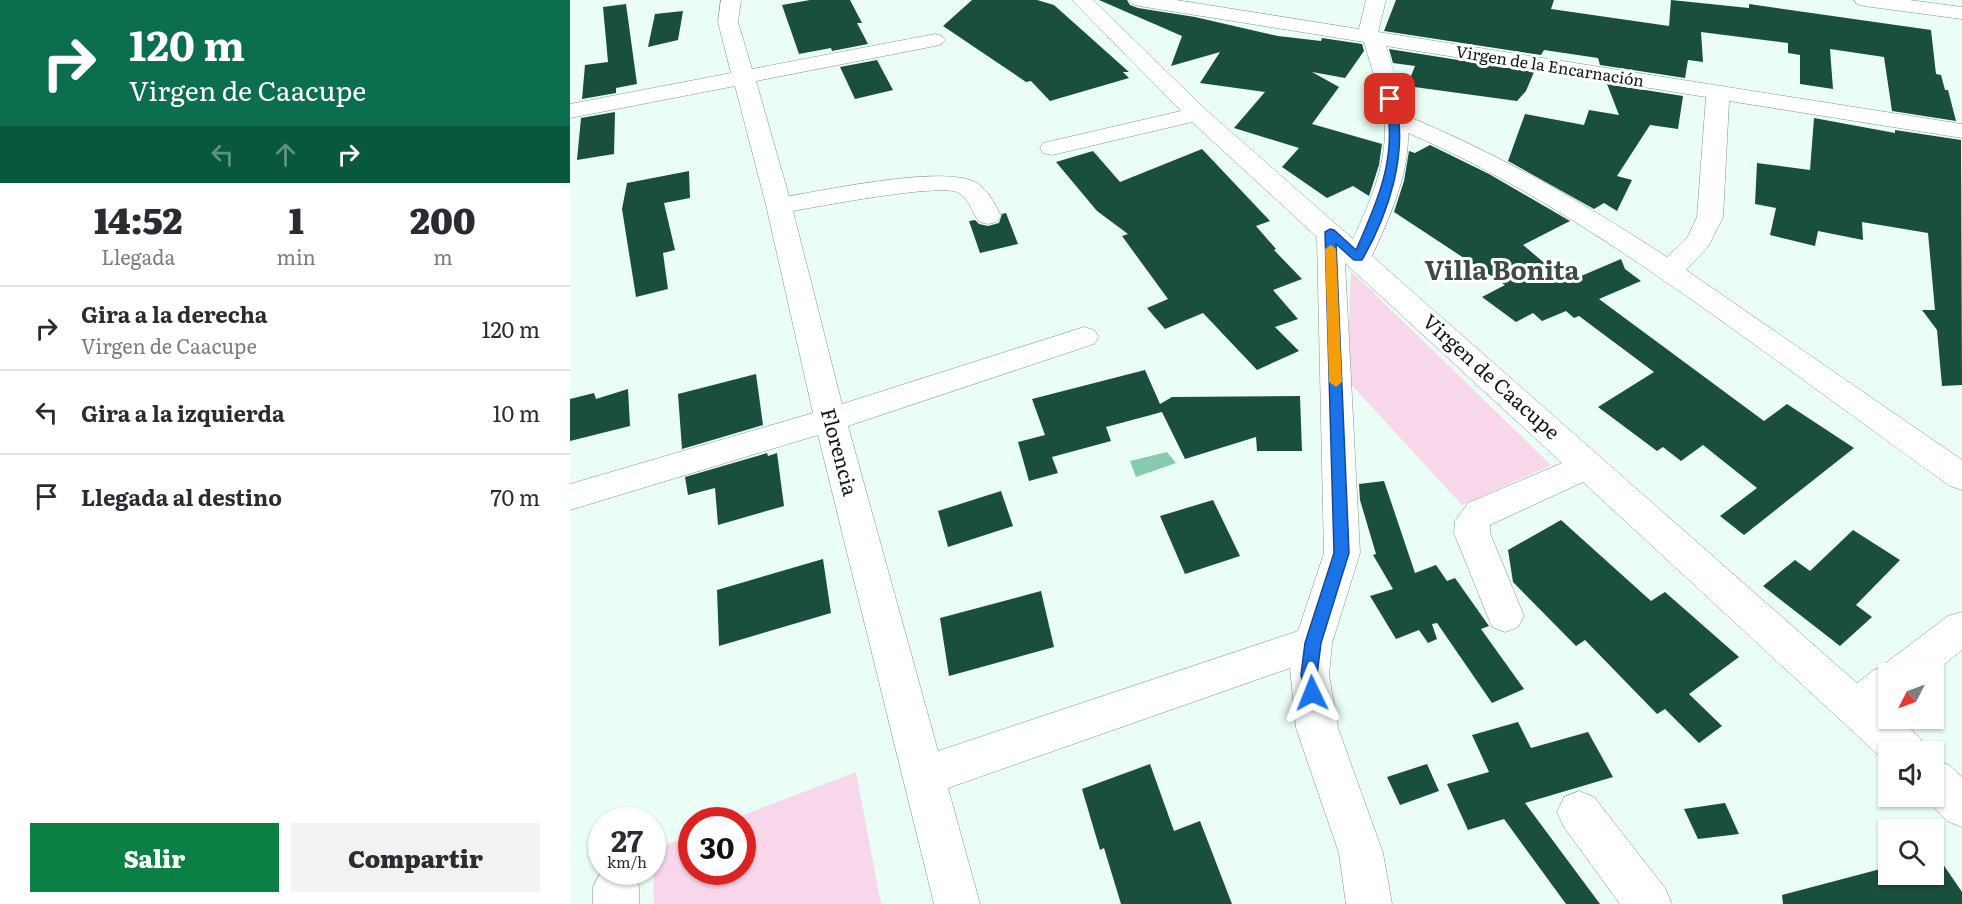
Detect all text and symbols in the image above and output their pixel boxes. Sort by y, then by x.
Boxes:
text: 120 m [129,12,245,74]
icon: right [30,24,108,102]
street label: Virgen de la Encarnación [1454,38,1646,92]
text: Virgen de Caacupe [129,69,366,109]
pin [1364,73,1415,124]
icon: arrive [1373,82,1406,115]
icon: left [206,138,239,171]
icon: ahead [269,138,302,171]
icon: right [332,138,365,171]
text: 14:52 [94,192,182,245]
text: 1 [289,192,304,245]
text: 200 [410,192,476,245]
text: Llegada [101,241,175,271]
text: min [277,241,316,271]
text: m [433,241,453,271]
district label: Villa Bonita [1424,249,1580,288]
text: Gira a la derecha [81,297,268,330]
street label: Virgen de Caacupe [1417,306,1568,445]
icon: right [30,312,63,345]
text: 120 m [481,312,540,345]
text: Virgen de Caacupe [81,330,257,360]
icon: left [30,396,63,429]
text: Gira a la izquierda [81,396,285,429]
text: 10 m [493,396,540,429]
street label: Florencia [815,404,867,499]
icon: arrive [30,480,63,513]
text: Llegada al destino [81,480,282,513]
text: 70 m [490,480,540,513]
position arrow [1280,661,1344,725]
north arrow [1878,663,1944,729]
map controls [1878,663,1944,885]
button: sound [1878,741,1944,807]
speed limit sign: 30 [678,807,756,885]
text: 27 [611,817,643,861]
button: search [1878,819,1944,885]
button: Salir [30,823,279,892]
button: Compartir [291,823,540,892]
text: km/h [607,850,647,873]

